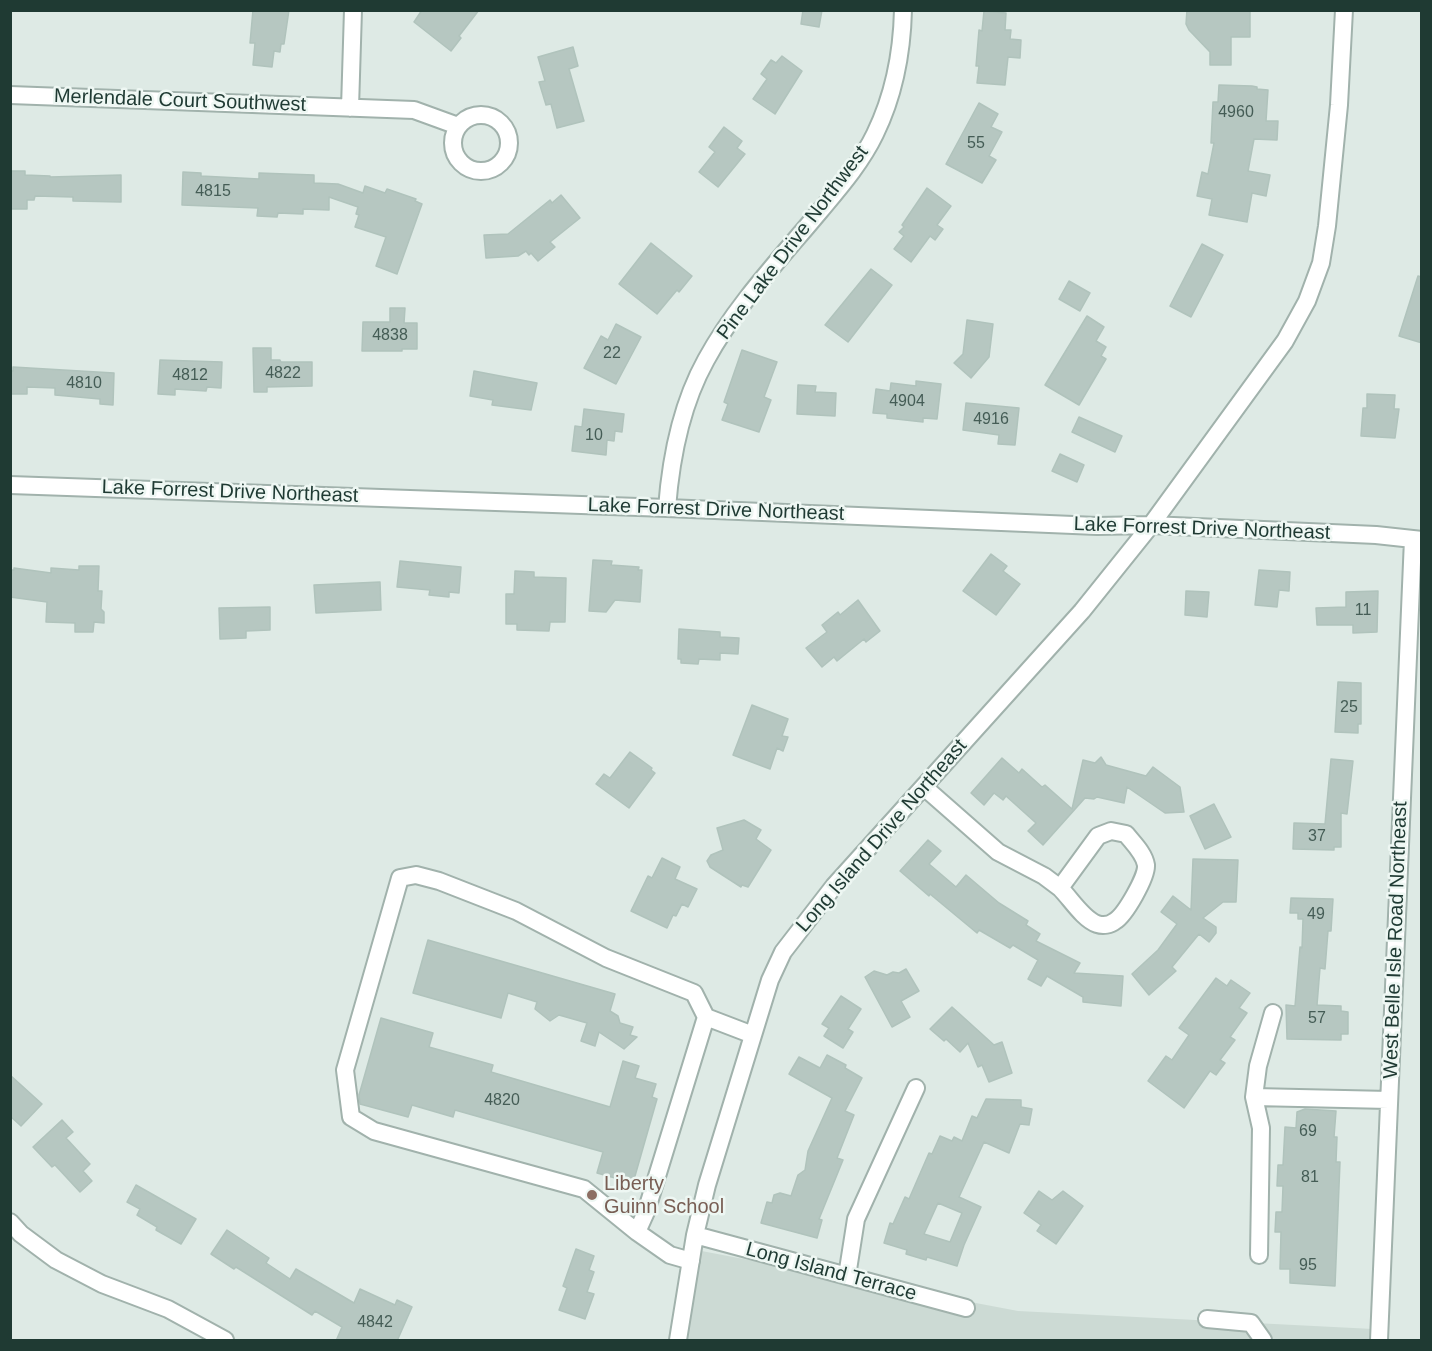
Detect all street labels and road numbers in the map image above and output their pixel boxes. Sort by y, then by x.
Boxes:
street label: Merlendale Court Southwest [53,85,307,117]
street label: Pine Lake Drive Northwest [712,141,874,345]
street label: Lake Forrest Drive Northeast [101,476,359,508]
street label: Lake Forrest Drive Northeast [587,494,845,526]
street label: Lake Forrest Drive Northeast [1073,513,1331,545]
street label: Long Island Drive Northeast [792,735,972,937]
street label: West Belle Isle Road Northeast [1379,801,1413,1079]
street label: Long Island Terrace [743,1238,919,1306]

